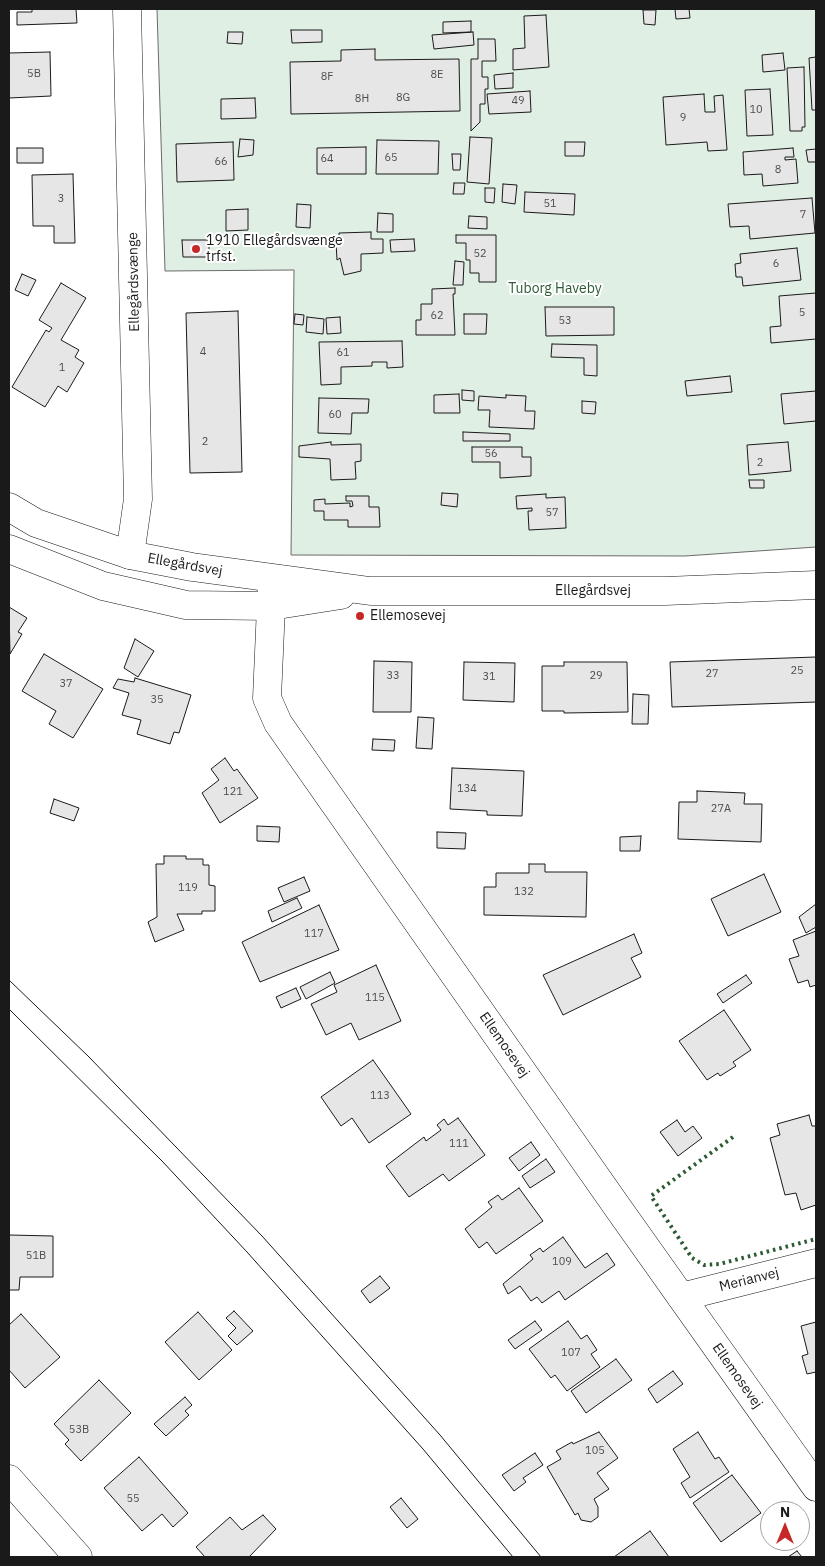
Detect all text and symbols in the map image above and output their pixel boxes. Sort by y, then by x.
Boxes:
house number: 5B [27,67,41,81]
house number: 8E [430,68,444,82]
house number: 8F [321,70,333,84]
house number: 8G [396,91,410,105]
house number: 8H [355,92,369,106]
house number: 49 [511,94,525,108]
house number: 10 [749,103,763,117]
house number: 9 [680,111,686,125]
house number: 65 [384,151,398,165]
house number: 64 [320,152,334,166]
house number: 66 [214,155,228,169]
house number: 8 [775,163,781,177]
house number: 3 [58,192,64,206]
house number: 51 [543,197,557,211]
house number: 7 [800,208,806,222]
street label: Ellegårdsvænge [125,232,143,332]
place label: 1910 Ellegårdsvænge trfst. [206,233,343,266]
marker: 1910 Ellegårdsvænge trfst. [190,243,202,255]
house number: 52 [473,247,487,261]
house number: 6 [773,257,779,271]
park label: Tuborg Haveby [508,281,602,297]
house number: 5 [799,306,805,320]
house number: 62 [430,309,444,323]
house number: 53 [558,314,572,328]
house number: 4 [200,345,206,359]
house number: 61 [336,346,350,360]
house number: 1 [59,361,65,375]
house number: 60 [328,408,342,422]
house number: 2 [202,435,208,449]
house number: 56 [484,447,498,461]
house number: 2 [757,456,763,470]
house number: 57 [545,506,559,520]
street label: Ellegårdsvej [146,550,224,580]
street label: Ellegårdsvej [555,583,631,599]
place label: Ellemosevej [370,608,446,624]
marker: Ellemosevej [354,610,366,622]
house number: 25 [790,664,804,678]
house number: 27 [705,667,719,681]
house number: 33 [386,669,400,683]
house number: 29 [589,669,603,683]
house number: 31 [482,670,496,684]
house number: 37 [59,677,73,691]
house number: 35 [150,693,164,707]
house number: 134 [457,782,477,796]
house number: 121 [223,785,243,799]
house number: 27A [711,802,731,816]
house number: 119 [178,881,198,895]
house number: 132 [514,885,534,899]
house number: 117 [304,927,324,941]
house number: 115 [365,991,385,1005]
street label: Ellemosevej [475,1009,533,1081]
house number: 113 [370,1089,390,1103]
house number: 111 [449,1137,469,1151]
house number: 51B [26,1249,46,1263]
house number: 109 [552,1255,572,1269]
street label: Merianvej [717,1264,781,1296]
street label: Ellemosevej [708,1340,766,1412]
house number: 107 [561,1346,581,1360]
house number: 53B [69,1423,89,1437]
house number: 105 [585,1444,605,1458]
house number: 55 [126,1492,140,1506]
north arrow [760,1501,810,1551]
text: N [780,1503,790,1521]

